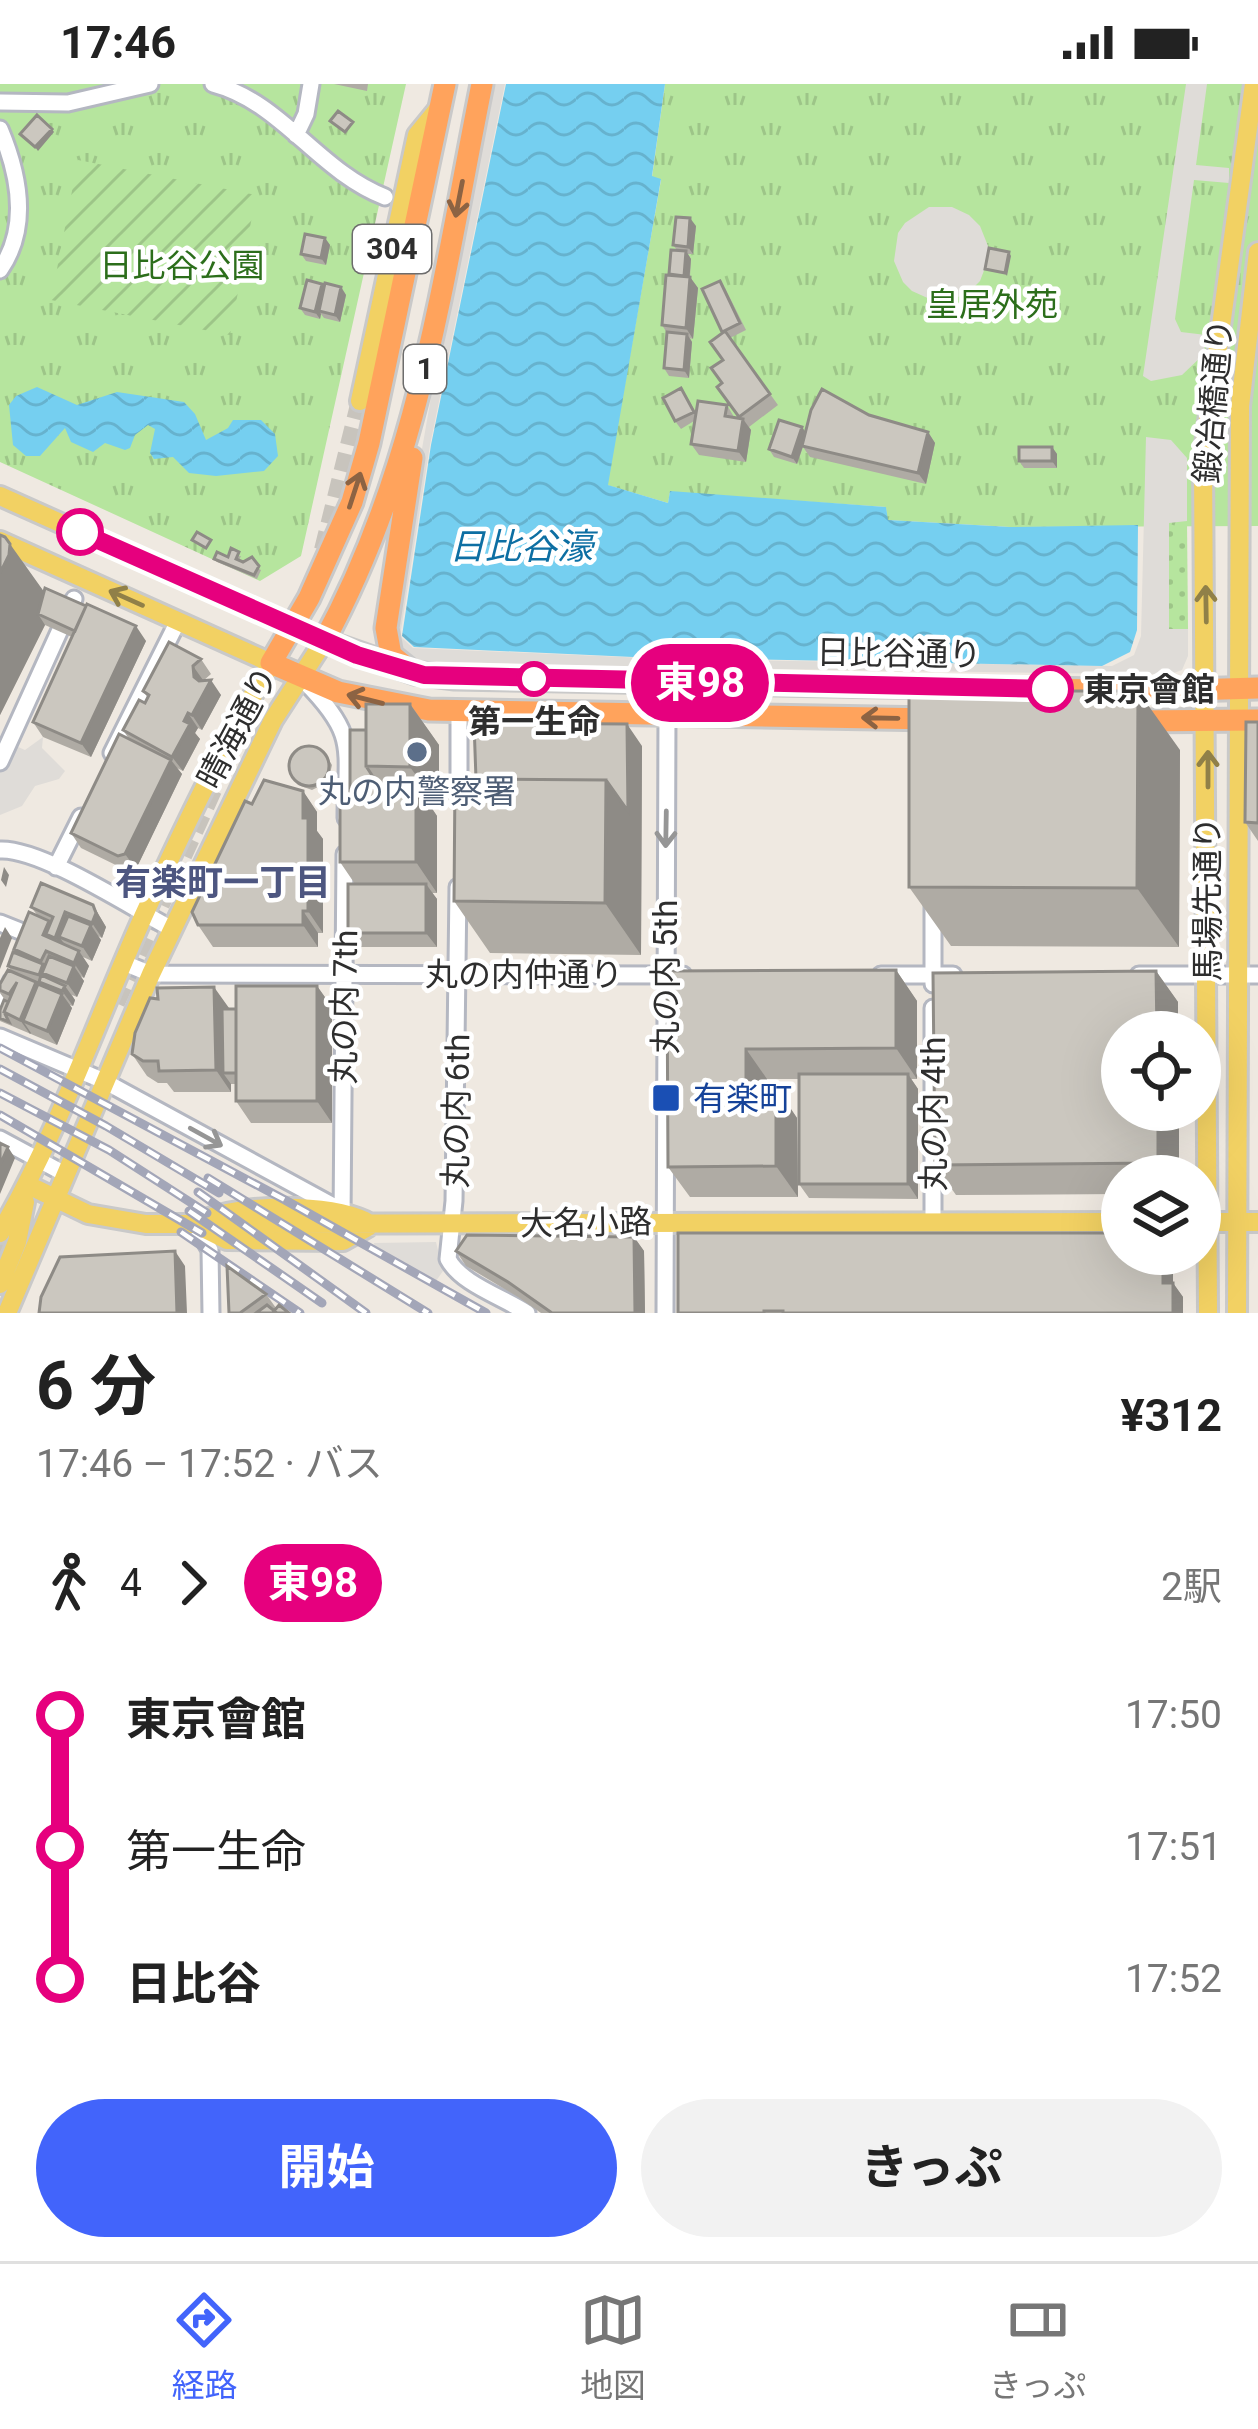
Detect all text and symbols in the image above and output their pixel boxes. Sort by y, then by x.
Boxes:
text: 17:46 [60,16,176,69]
one-way arrow [447,178,469,217]
road number: 304 [353,225,431,273]
park label: 日比谷公園 [100,246,265,285]
park label: 皇居外苑 [926,285,1058,324]
street label: 鍛冶橋通り [1187,317,1240,485]
road number: 1 [404,345,446,393]
one-way arrow [345,472,367,510]
unlabelled marker [58,510,102,554]
water label: 日比谷濠 [449,526,598,568]
one-way arrow [1195,585,1218,624]
one-way arrow [109,586,145,608]
street label: 日比谷通り [816,633,982,674]
line badge: 東98 [631,644,769,722]
text: 東98 [655,658,745,707]
street label: 晴海通り [189,660,286,795]
marker: 第一生命 [518,663,550,695]
marker: 東京會館 [1028,667,1072,711]
place label: 東京會館 [1083,670,1215,709]
one-way arrow [347,687,385,709]
place label: 第一生命 [468,702,600,741]
one-way arrow [861,706,900,729]
marker: 丸の内警察署 [404,739,430,765]
one-way arrow [1196,750,1219,789]
place label: 丸の内警察署 [318,772,516,811]
one-way arrow [654,809,677,848]
street label: 馬場先通り [1188,817,1227,982]
district label: 有楽町一丁目 [115,862,331,904]
street label: 丸の内 5th [646,900,685,1054]
street label: 丸の内 7th [324,929,365,1085]
street label: 丸の内仲通り [425,955,623,994]
map controls [1101,1011,1221,1275]
button: locate [1101,1011,1221,1131]
street label: 丸の内 6th [436,1033,477,1189]
street label: 丸の内 4th [914,1037,953,1191]
place label: 有楽町 [693,1079,792,1118]
marker: 有楽町 [650,1082,682,1114]
one-way arrow [188,1126,223,1150]
button: layers [1101,1155,1221,1275]
street label: 大名小路 [520,1202,652,1243]
text: 6 分 [36,1348,156,1425]
text: ¥312 [1120,1389,1222,1442]
text: 17:46 – 17:52 · バス [36,1441,383,1487]
icon: walk [36,1550,102,1616]
icon: forward [160,1550,226,1616]
text: 東98 [268,1558,358,1607]
text: 4 [120,1560,142,1606]
text: 2駅 [1161,1564,1222,1610]
text: 17:50 [1125,1692,1222,1738]
text: 東京會館 [126,1693,306,1746]
text: 17:51 [1125,1824,1222,1870]
text: 第一生命 [126,1825,306,1878]
text: 17:52 [1125,1956,1222,2002]
text: 日比谷 [126,1957,261,2010]
button: 開始 [36,2099,617,2237]
button: きっぷ [641,2099,1222,2237]
tab: 経路 [171,2287,237,2407]
tab: 地図 [580,2287,646,2407]
tab: きっぷ [989,2287,1087,2407]

